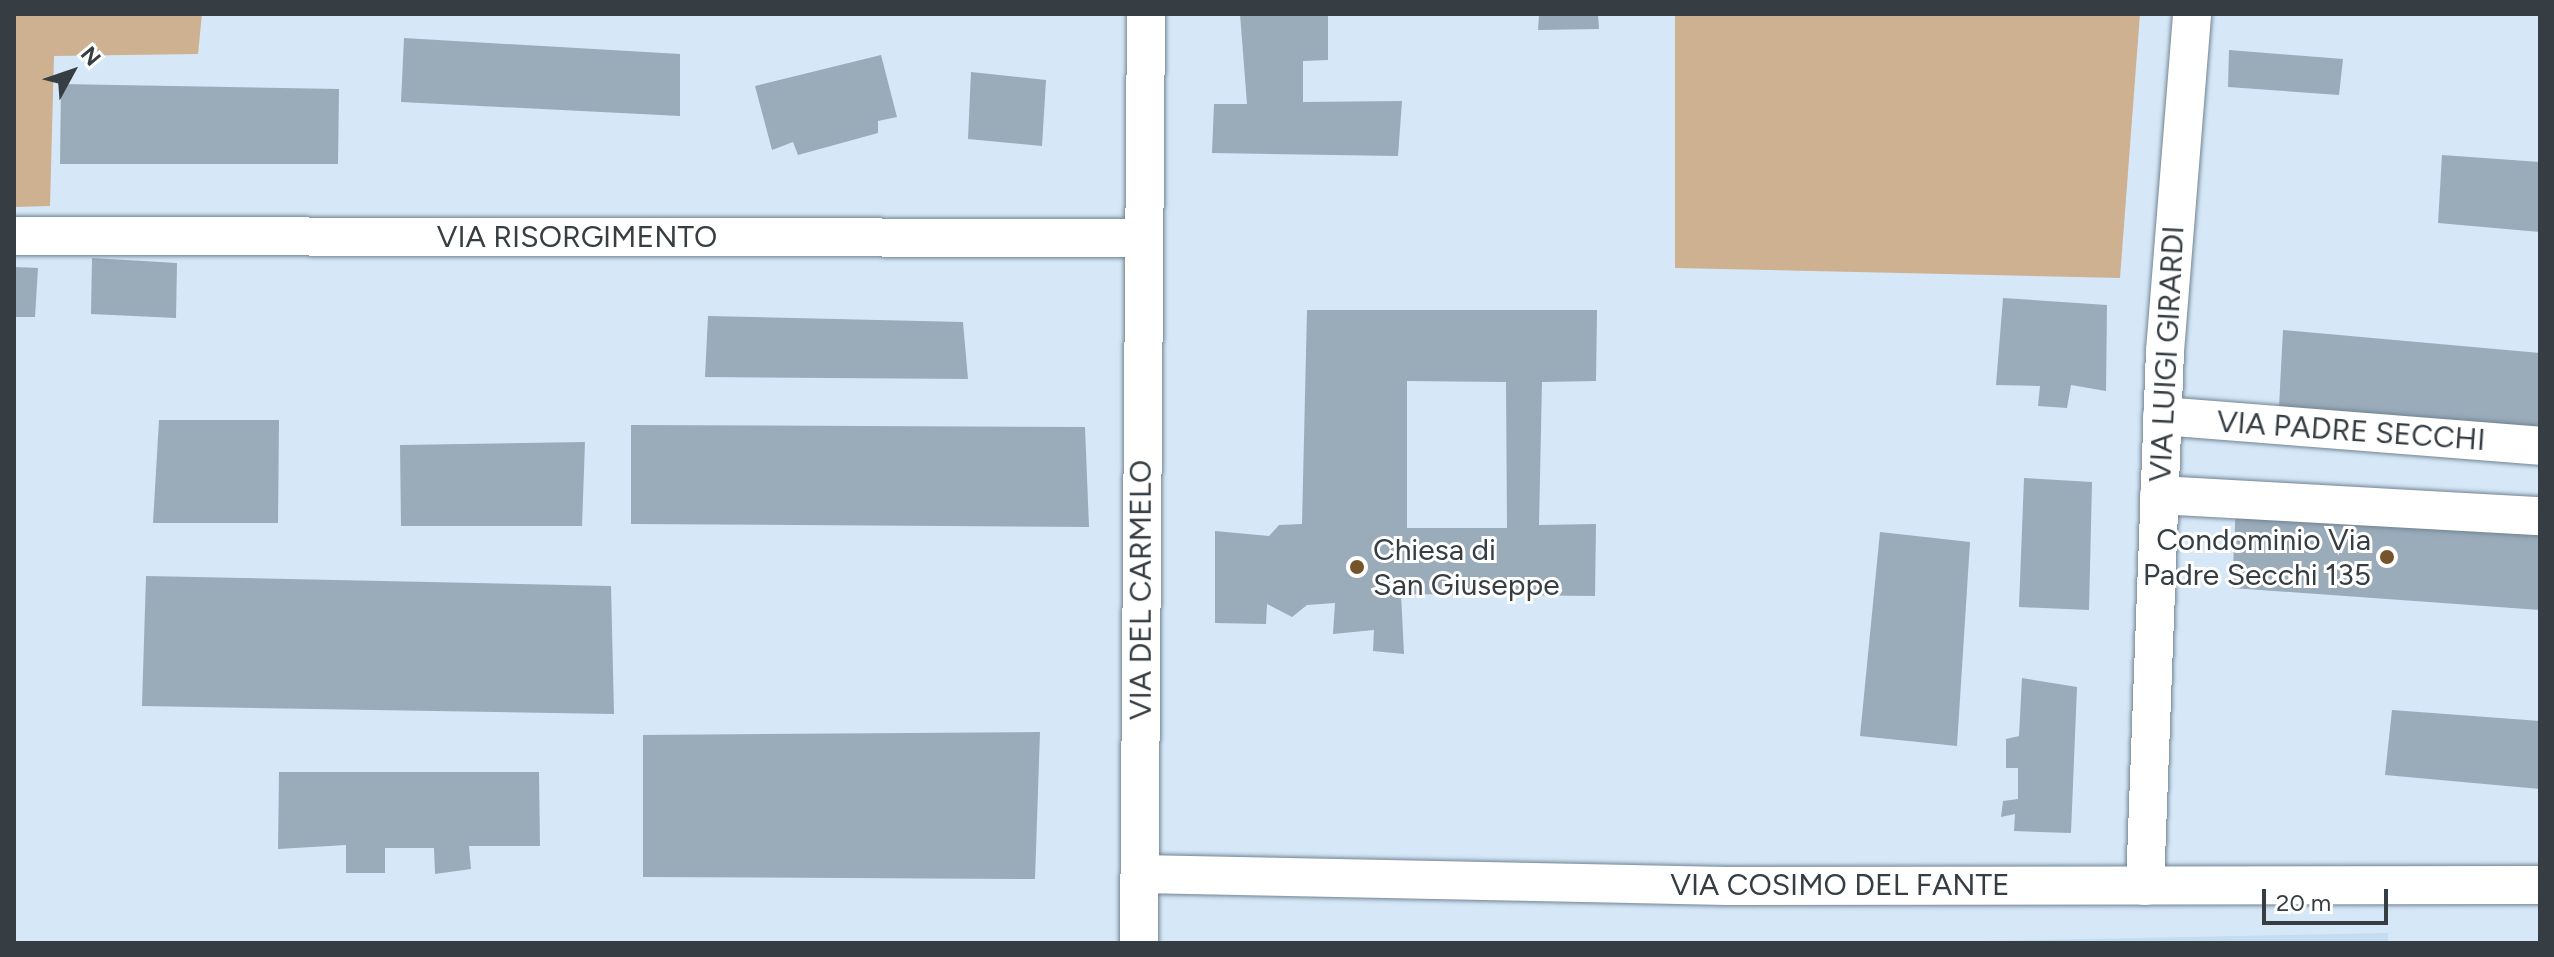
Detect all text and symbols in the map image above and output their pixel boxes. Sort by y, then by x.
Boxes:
north arrow [32,32,112,112]
text: N [75,41,107,71]
street label: VIA RISORGIMENTO [437,219,717,255]
street label: VIA LUIGI GIRARDI [2142,225,2192,483]
street label: VIA PADRE SECCHI [2216,404,2486,458]
street label: VIA DEL CARMELO [1123,460,1159,720]
place label: Condominio Via Padre Secchi 135 [2143,522,2371,592]
place label: Chiesa di San Giuseppe [1373,532,1560,602]
marker: Condominio Via Padre Secchi 135 [2378,548,2396,566]
marker: Chiesa di San Giuseppe [1348,558,1366,576]
street label: VIA COSIMO DEL FANTE [1670,867,2010,903]
scale bar [2266,873,2392,923]
text: 20 m [2276,888,2331,917]

